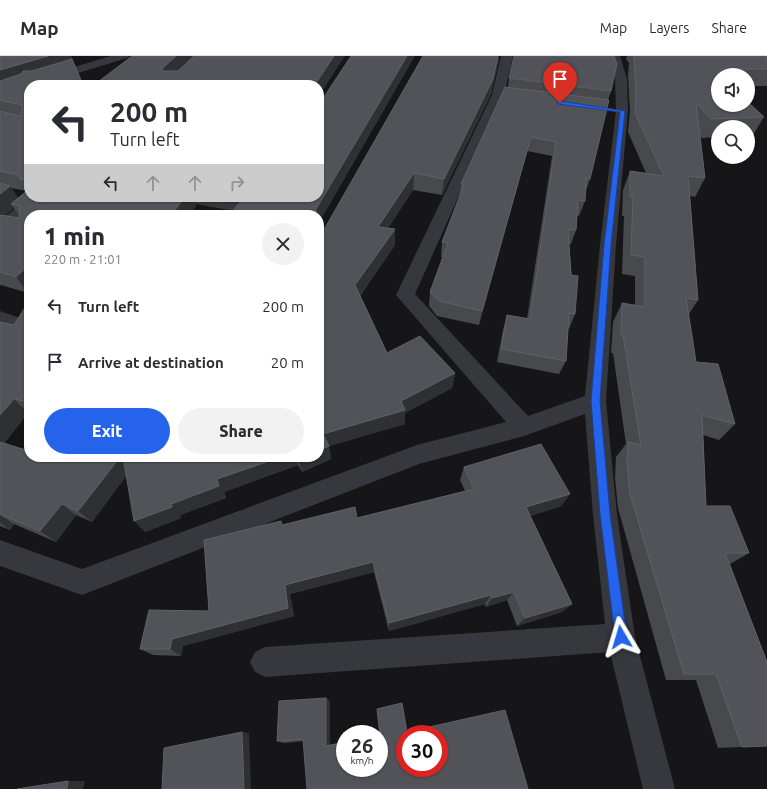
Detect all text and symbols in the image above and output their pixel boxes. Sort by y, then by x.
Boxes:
text: Map [20,17,59,39]
text: Map [600,20,627,36]
text: Layers [649,20,689,36]
text: Share [711,20,747,36]
pin [543,62,577,103]
icon: arrive [549,68,571,90]
map controls [711,68,755,164]
button: sound [711,68,755,112]
icon: left [44,96,96,148]
text: 200 m [110,96,188,127]
button: search [711,120,755,164]
text: Turn left [110,129,180,149]
icon: left [100,172,122,194]
icon: ahead [142,172,164,194]
icon: ahead [184,172,206,194]
icon: right [226,172,248,194]
text: 1 min [44,223,105,250]
button: close [262,223,304,265]
text: 220 m · 21:01 [44,252,122,266]
icon: left [44,295,66,317]
text: Turn left [78,298,139,315]
text: 200 m [262,298,304,315]
icon: arrive [44,351,66,373]
text: Arrive at destination [78,354,224,371]
text: 20 m [271,354,304,371]
button: Exit [44,408,170,454]
button: Share [178,408,304,454]
position arrow [600,616,642,658]
speed limit sign: 30 [396,725,448,777]
text: 26 [351,734,373,757]
text: km/h [350,755,374,766]

